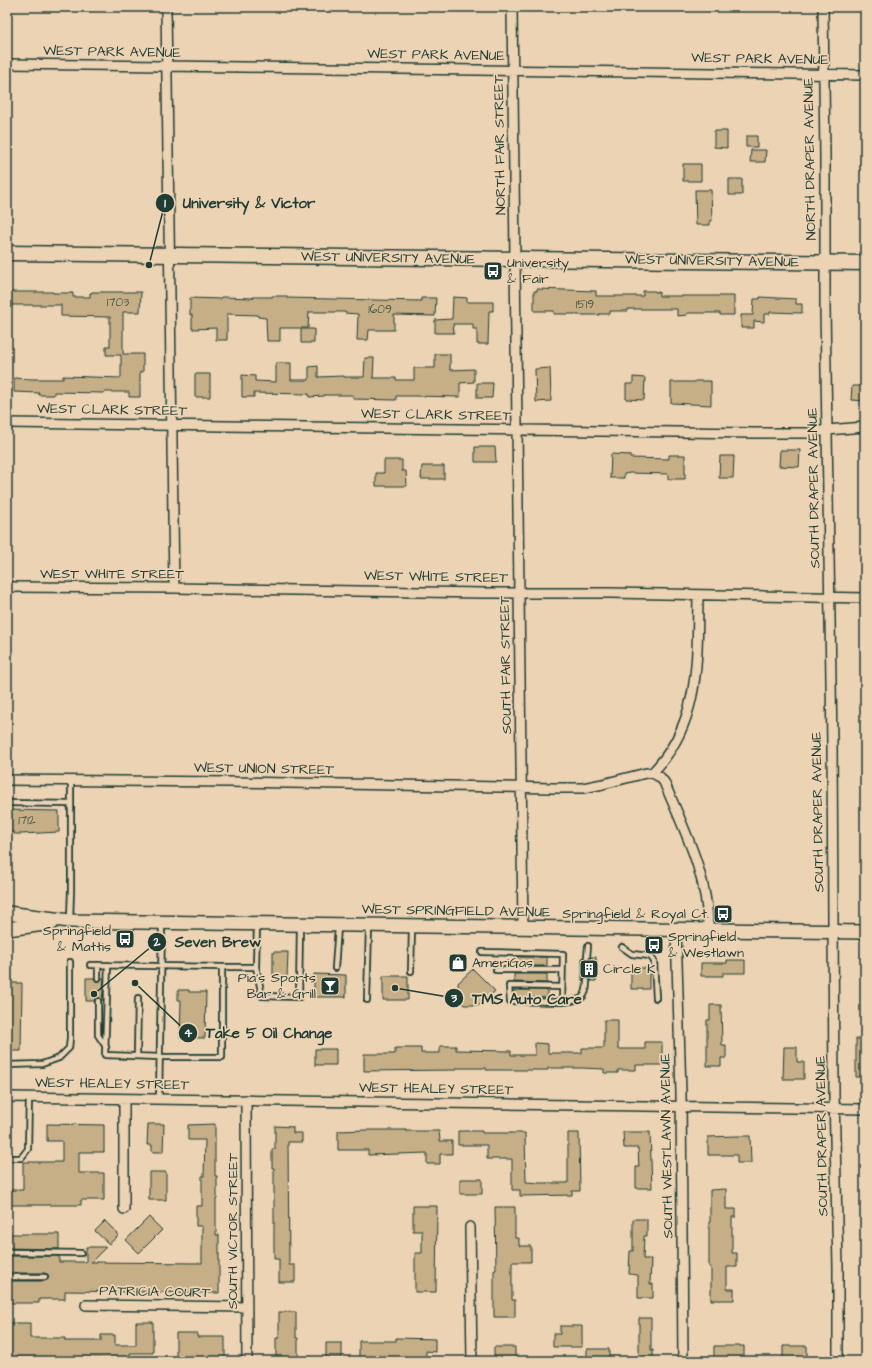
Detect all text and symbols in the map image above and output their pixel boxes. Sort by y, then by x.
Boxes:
street label: WEST PARK AVENUE [43,41,182,63]
street label: WEST PARK AVENUE [367,44,506,66]
street label: WEST PARK AVENUE [691,48,830,70]
street label: NORTH FAIR STREET [489,74,511,215]
street label: NORTH DRAPER AVENUE [799,77,821,241]
callout: University & Victor [155,189,324,216]
text: University & Victor [183,193,316,215]
text: 1 [164,195,166,212]
street label: WEST UNIVERSITY AVENUE [301,246,476,270]
street label: WEST UNIVERSITY AVENUE [625,249,800,273]
place label: University & Fair [507,253,569,289]
bus stop icon: University & Fair [482,260,504,282]
house number: 1703 [107,294,129,311]
house number: 1519 [576,296,594,313]
house number: 1609 [368,301,392,318]
street label: WEST CLARK STREET [37,399,188,421]
street label: WEST CLARK STREET [361,404,512,426]
street label: SOUTH DRAPER AVENUE [803,407,825,569]
street label: WEST WHITE STREET [40,564,184,584]
street label: WEST WHITE STREET [364,566,509,588]
street label: SOUTH FAIR STREET [495,595,517,734]
street label: SOUTH DRAPER AVENUE [807,731,829,893]
street label: WEST UNION STREET [194,758,335,780]
house number: 1712 [18,812,36,829]
street label: WEST SPRINGFIELD AVENUE [361,899,551,923]
bus stop icon: Springfield & Royal Ct. [712,903,734,925]
place label: Springfield & Royal Ct. [562,904,709,924]
place label: Springfield & Mattis [43,921,111,957]
place label: Springfield & Westlawn [668,927,744,963]
bus stop icon: Springfield & Mattis [114,928,136,950]
callout: Seven Brew [147,928,269,955]
text: Seven Brew [174,932,261,953]
text: 2 [153,934,161,951]
bus stop icon: Springfield & Westlawn [643,934,665,956]
shop icon: AmeriGas [447,952,469,974]
place label: AmeriGas [472,953,533,973]
building icon: Circle K [578,958,600,980]
place label: Circle K [603,959,656,979]
place label: Pia's Sports Bar & Grill [238,968,316,1004]
bar icon: Pia's Sports Bar & Grill [319,975,341,997]
callout: TMS Auto Care [444,985,590,1012]
text: TMS Auto Care [471,989,582,1010]
text: 3 [450,990,458,1007]
callout: Take 5 Oil Change [178,1019,341,1046]
text: Take 5 Oil Change [205,1023,332,1046]
text: 4 [184,1025,193,1042]
street label: SOUTH WESTLAWN AVENUE [655,1052,679,1239]
street label: SOUTH DRAPER AVENUE [811,1055,833,1217]
street label: WEST HEALEY STREET [35,1073,190,1095]
street label: WEST HEALEY STREET [359,1078,514,1100]
street label: SOUTH VICTOR STREET [223,1152,243,1309]
street label: PATRICIA COURT [99,1281,211,1303]

